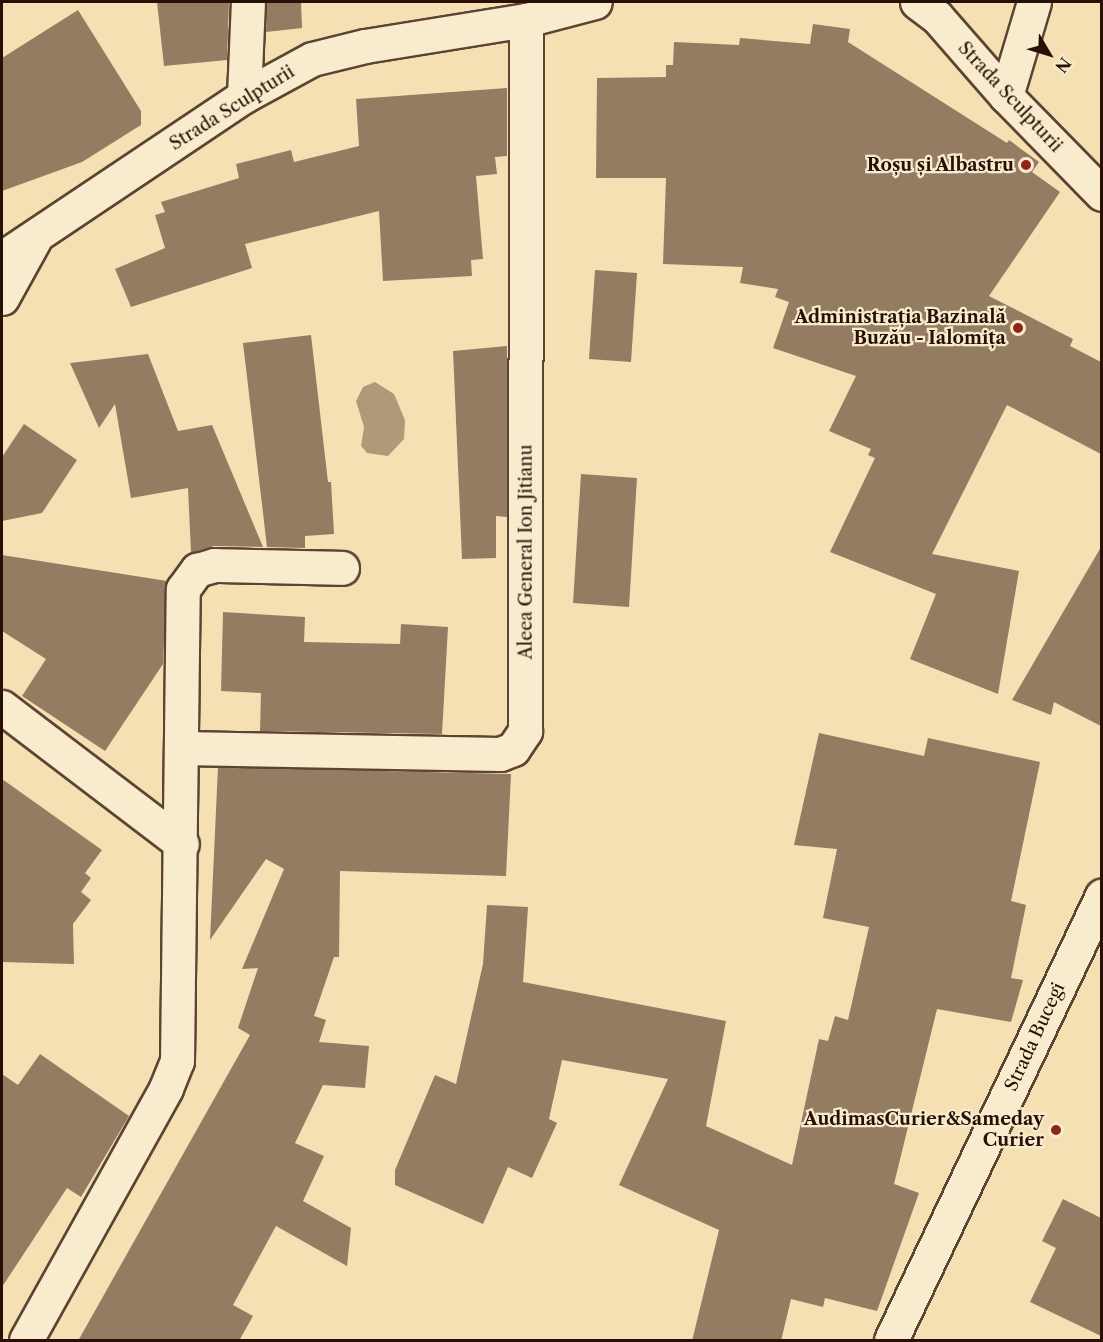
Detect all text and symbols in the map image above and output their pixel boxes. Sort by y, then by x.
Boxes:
north arrow [1019,24,1079,84]
street label: Strada Sculpturii [953,37,1067,157]
text: N [1051,53,1075,77]
street label: Strada Sculpturii [166,61,298,155]
place label: Roșu și Albastru [866,154,1014,176]
marker: Roșu și Albastru [1019,158,1033,172]
place label: Administrația Bazinală Buzău - Ialomița [794,307,1006,350]
marker: Administrația Bazinală Buzău - Ialomița [1011,321,1025,335]
street label: Aleea General Ion Jitianu [515,444,537,660]
street label: Strada Bucegi [1000,979,1070,1095]
place label: AudimasCurier&Sameday Curier [804,1109,1044,1152]
marker: AudimasCurier&Sameday Curier [1049,1123,1063,1137]

